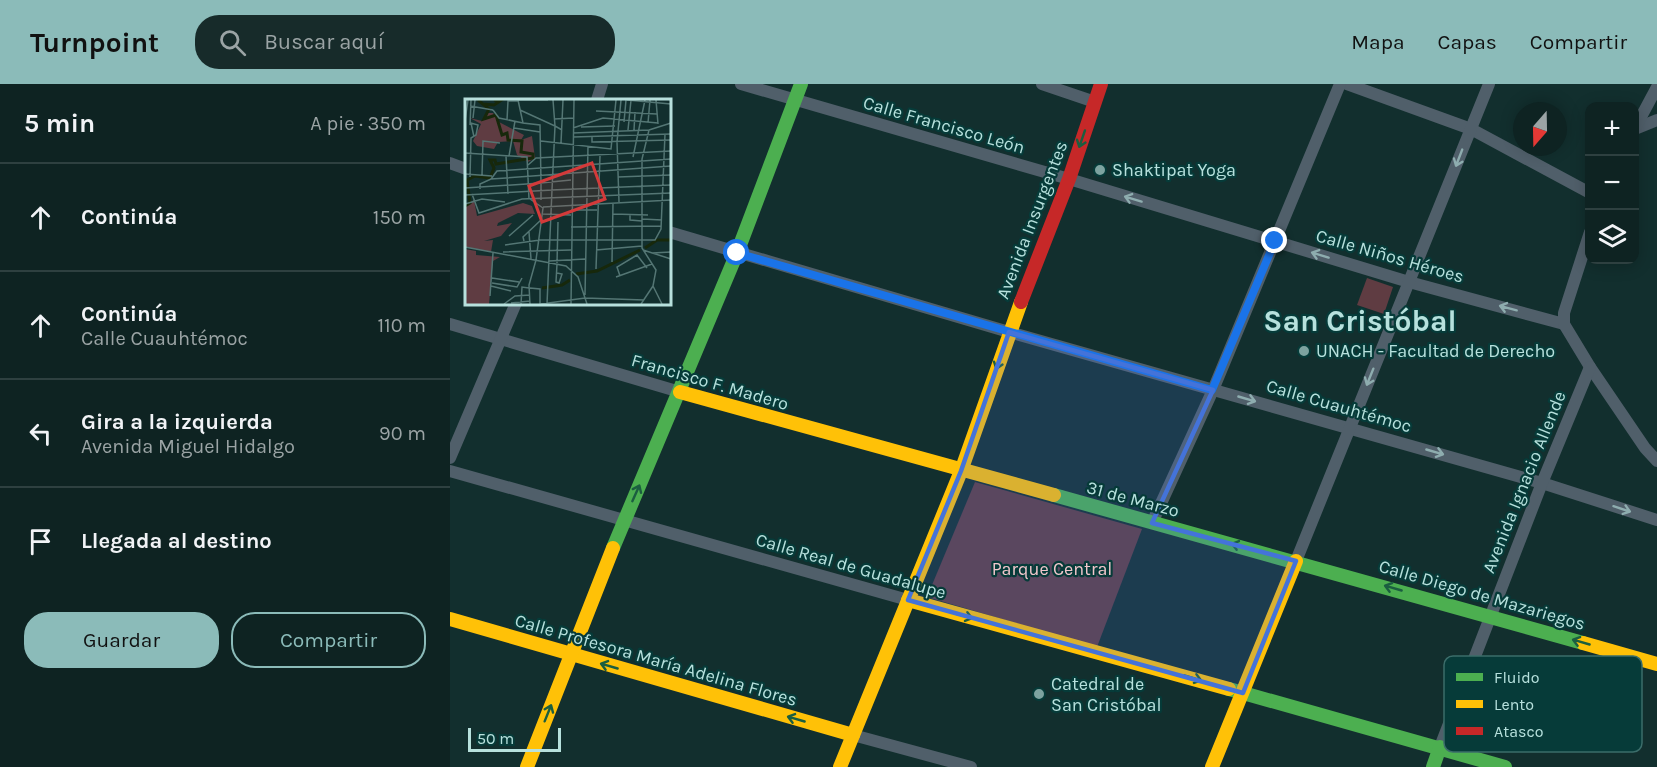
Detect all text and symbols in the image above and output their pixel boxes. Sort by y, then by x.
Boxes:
search box [195,15,615,69]
text: Turnpoint [30,26,159,59]
icon: search [216,26,249,59]
text: Buscar aquí [264,29,384,55]
text: Mapa [1351,30,1405,54]
text: Capas [1438,30,1497,54]
text: Compartir [1530,30,1627,54]
street label: Calle Francisco León [861,91,1027,159]
inset map [465,99,670,304]
north arrow [1513,102,1567,156]
map controls [1585,102,1639,264]
button: + [1585,102,1639,156]
text: 5 min [24,108,95,139]
text: A pie · 350 m [310,112,426,135]
one-way arrow [1076,129,1087,148]
street label: Avenida Insurgentes [992,138,1072,302]
one-way arrow [1453,148,1464,166]
button: − [1585,156,1639,210]
place label: Shaktipat Yoga [1112,159,1236,181]
marker: Shaktipat Yoga [1093,163,1107,177]
one-way arrow [1124,193,1143,204]
icon: ahead [24,201,57,234]
text: Continúa [81,204,177,230]
text: 150 m [373,206,426,229]
button: layers [1585,210,1639,264]
street label: Calle Niños Héroes [1313,224,1467,288]
route end [1261,227,1287,253]
route start [723,239,749,265]
one-way arrow [1311,249,1330,260]
text: Continúa [81,301,177,327]
one-way arrow [1499,302,1518,314]
district label: San Cristóbal [1263,303,1457,339]
icon: ahead [24,309,57,342]
text: 110 m [377,314,426,337]
text: Calle Cuauhtémoc [81,327,248,350]
place label: UNACH - Facultad de Derecho [1316,340,1555,362]
marker: UNACH - Facultad de Derecho [1297,344,1311,358]
street label: Francisco F. Madero [629,349,791,415]
one-way arrow [993,351,1004,370]
one-way arrow [1364,367,1375,386]
street label: Calle Cuauhtémoc [1264,375,1414,437]
street label: Avenida Ignacio Allende [1477,388,1571,576]
one-way arrow [1238,394,1257,405]
text: Gira a la izquierda [81,409,273,435]
icon: left [24,417,57,450]
text: 90 m [379,422,426,445]
text: Avenida Miguel Hidalgo [81,435,295,458]
one-way arrow [1425,447,1444,459]
street label: 31 de Marzo [1084,476,1182,522]
one-way arrow [631,484,642,502]
one-way arrow [1612,504,1631,515]
icon: arrive [24,525,57,558]
text: Llegada al destino [81,528,272,554]
street label: Calle Real de Guadalupe [753,528,949,604]
one-way arrow [1230,540,1249,551]
street label: Calle Diego de Mazariegos [1376,555,1588,635]
park label: Parque Central [992,558,1112,580]
one-way arrow [1384,582,1403,594]
street label: Calle Profesora María Adelina Flores [512,609,800,711]
one-way arrow [954,610,973,622]
button: Guardar [24,612,219,668]
button: Compartir [231,612,426,668]
one-way arrow [1572,636,1591,647]
legend [1444,656,1642,752]
one-way arrow [600,659,619,671]
text: Fluido [1494,668,1540,687]
place label: Catedral de San Cristóbal [1051,673,1162,716]
one-way arrow [1183,673,1202,685]
marker: Catedral de San Cristóbal [1032,687,1046,701]
text: Lento [1494,695,1534,714]
one-way arrow [544,704,555,723]
one-way arrow [787,713,806,724]
text: Atasco [1494,722,1543,741]
scale bar [468,725,561,752]
text: 50 m [477,729,514,748]

